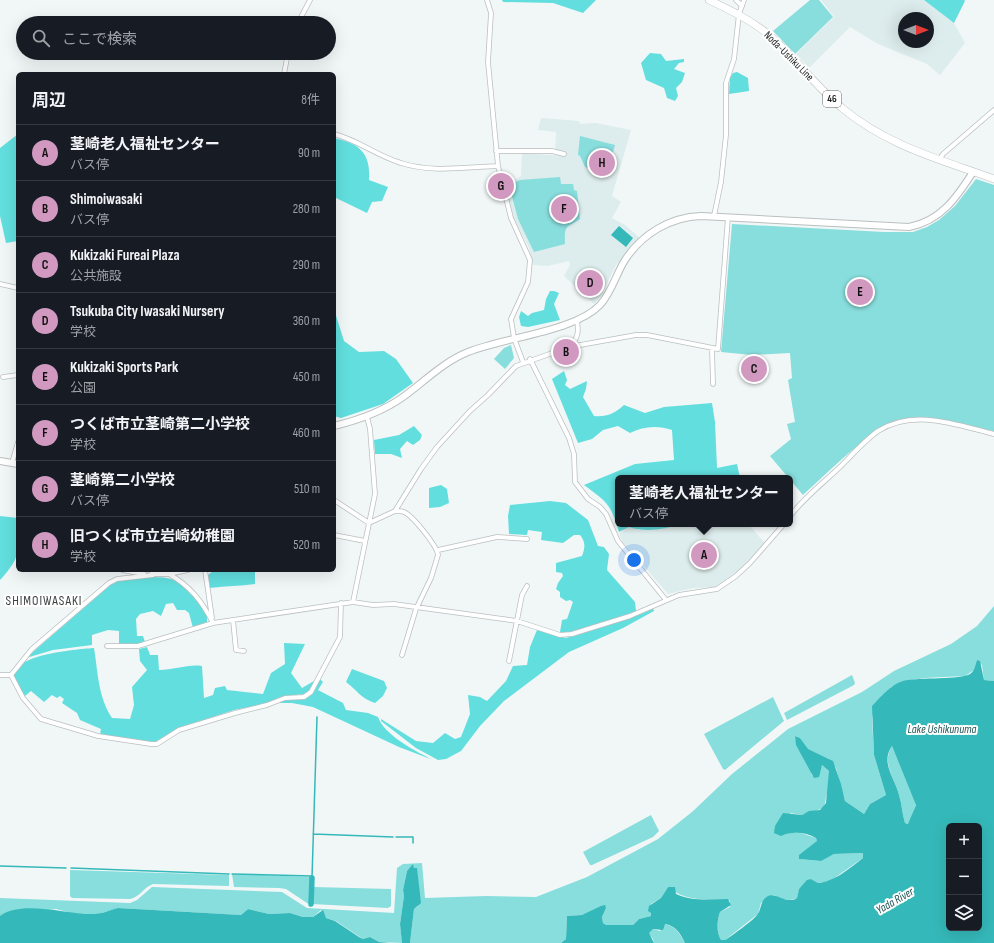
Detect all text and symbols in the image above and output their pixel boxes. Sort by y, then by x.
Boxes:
north arrow [898,12,934,48]
search box [16,16,336,60]
icon: search [30,27,52,49]
street label: Noda-Ushiku Line [761,28,817,84]
text: ここで検索 [62,30,137,49]
text: 周辺 [32,91,66,111]
road number: 46 [823,91,841,107]
text: 8件 [301,92,320,108]
text: 茎崎老人福祉センター [70,135,220,154]
text: A [42,145,48,161]
text: 90 m [298,145,320,161]
pin: H [589,148,615,178]
text: バス停 [70,157,109,173]
pin: G [488,171,514,201]
text: Shimoiwasaki [70,190,142,209]
pin: F [551,194,577,224]
text: B [42,201,48,217]
text: 280 m [293,201,320,217]
text: バス停 [70,212,109,228]
text: Kukizaki Fureai Plaza [70,246,180,265]
text: C [42,257,48,273]
text: 290 m [293,257,320,273]
text: 公共施設 [70,268,122,284]
pin: D [577,268,603,298]
pin: E [847,277,873,307]
text: Tsukuba City Iwasaki Nursery [70,302,225,321]
text: D [42,313,48,329]
text: 360 m [293,313,320,329]
text: 学校 [70,324,96,340]
pin: B [553,337,579,367]
pin: C [741,354,767,384]
text: Kukizaki Sports Park [70,358,178,377]
text: E [42,369,48,385]
text: 450 m [293,369,320,385]
text: 公園 [70,380,96,396]
text: つくば市立茎崎第二小学校 [70,415,250,434]
text: F [42,425,48,441]
text: 460 m [293,425,320,441]
text: 学校 [70,437,96,453]
text: 茎崎第二小学校 [70,471,175,490]
popup [615,475,793,527]
text: G [42,481,48,497]
text: 510 m [294,481,320,497]
text: 茎崎老人福祉センター [629,484,779,503]
text: バス停 [70,493,109,509]
text: バス停 [629,506,668,522]
text: 旧つくば市立岩崎幼稚園 [70,527,235,546]
text: H [42,537,48,553]
text: 520 m [293,537,320,553]
pin: A [691,540,717,570]
text: 学校 [70,549,96,565]
your location [624,550,644,570]
district label: SHIMOIWASAKI [6,593,82,609]
water label: Lake Ushikunuma [908,722,977,737]
map controls [946,823,982,931]
button: + [946,823,982,859]
button: − [946,859,982,895]
water label: Yada River [874,884,917,918]
button: layers [946,895,982,931]

